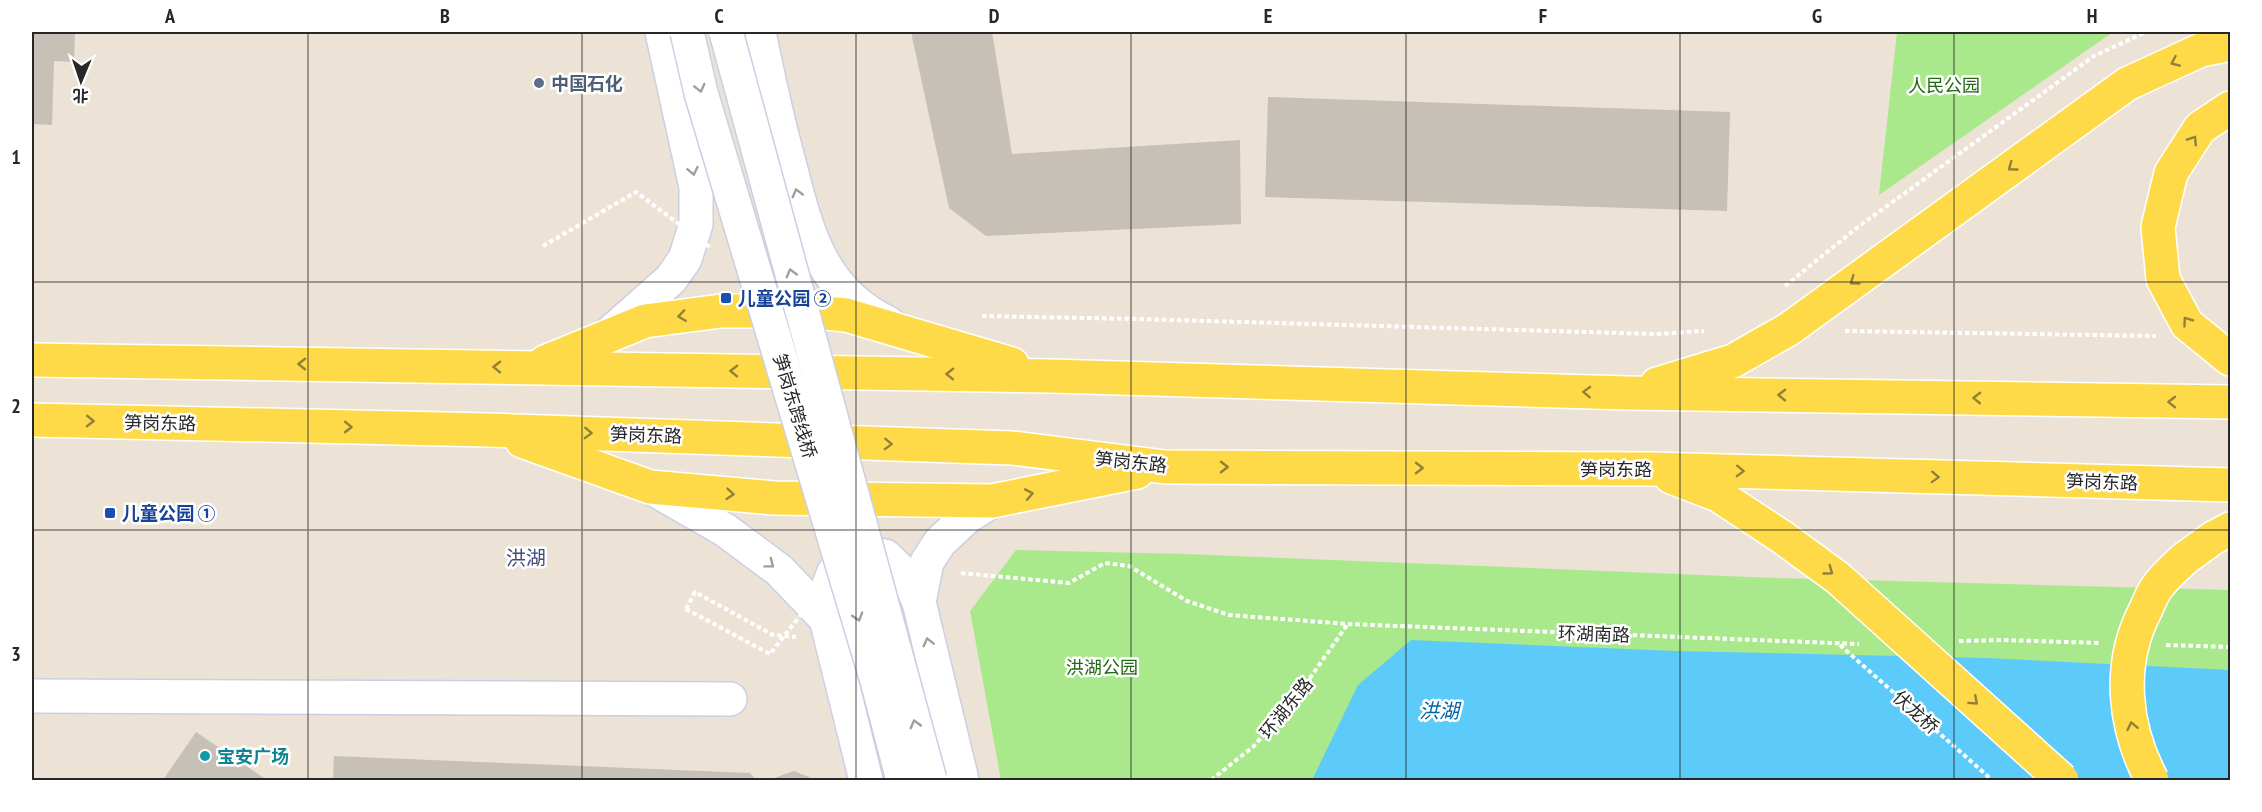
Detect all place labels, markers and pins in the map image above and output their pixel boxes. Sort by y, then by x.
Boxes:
place label: 中国石化 [551,72,623,95]
marker: 中国石化 [532,76,546,90]
place label: 儿童公园 ② [738,287,832,310]
marker: 儿童公园 ② [719,291,733,305]
place label: 儿童公园 ① [122,502,216,525]
marker: 儿童公园 ① [103,506,117,520]
place label: 宝安广场 [217,745,289,768]
marker: 宝安广场 [198,749,212,763]

